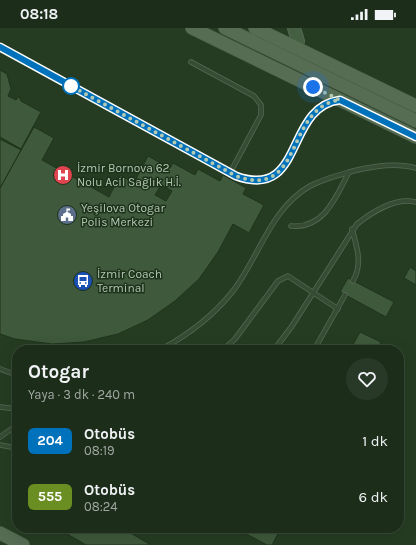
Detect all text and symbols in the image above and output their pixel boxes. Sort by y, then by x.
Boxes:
text: 08:18 [20,5,58,23]
unlabelled marker [62,77,80,95]
your location [303,77,323,97]
place label: İzmir Bornova 62 Nolu Acil Sağlık H.İ. [77,161,181,189]
hospital icon: İzmir Bornova 62 Nolu Acil Sağlık H.İ. [52,164,74,186]
place label: Yeşilova Otogar Polis Merkezi [81,201,165,229]
public building icon: Yeşilova Otogar Polis Merkezi [56,204,78,226]
place label: İzmir Coach Terminal [97,267,162,295]
bus stop icon: İzmir Coach Terminal [72,270,94,292]
button: heart [346,358,388,400]
text: Otogar [28,361,89,383]
text: Yaya · 3 dk · 240 m [28,387,135,402]
text: Otobüs [84,425,135,443]
text: 204 [37,432,63,449]
text: 1 dk [362,432,388,450]
text: 08:19 [84,443,115,458]
text: Otobüs [84,481,135,499]
text: 555 [38,488,62,505]
text: 6 dk [359,488,388,506]
text: 08:24 [84,499,118,514]

